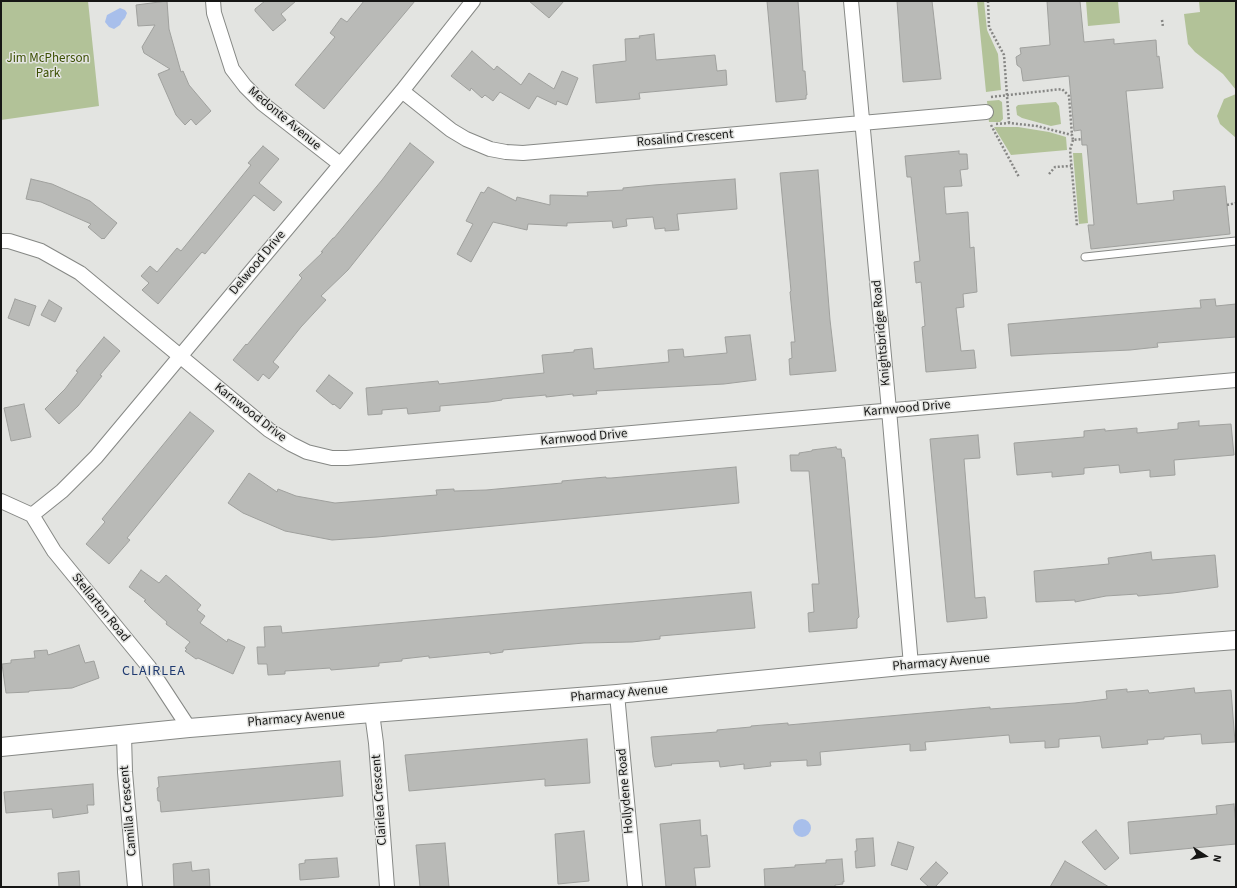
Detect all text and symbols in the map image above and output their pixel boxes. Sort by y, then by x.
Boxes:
park label: Jim McPherson Park [6,51,90,82]
street label: Medonte Avenue [244,84,324,154]
street label: Rosalind Crescent [636,127,734,151]
street label: Delwood Drive [227,228,289,298]
street label: Knightsbridge Road [870,279,894,387]
street label: Karnwood Drive [211,380,289,446]
street label: Karnwood Drive [863,397,951,421]
street label: Karnwood Drive [540,426,628,450]
street label: Stellarton Road [68,571,132,645]
street label: Pharmacy Avenue [892,651,990,675]
district label: CLAIRLEA [122,664,186,680]
street label: Pharmacy Avenue [570,682,668,706]
street label: Pharmacy Avenue [247,707,345,731]
street label: Hollydene Road [614,748,638,834]
street label: Clairlea Crescent [369,754,391,846]
street label: Camilla Crescent [117,765,141,857]
north arrow [1185,836,1225,876]
text: N [1209,853,1225,864]

